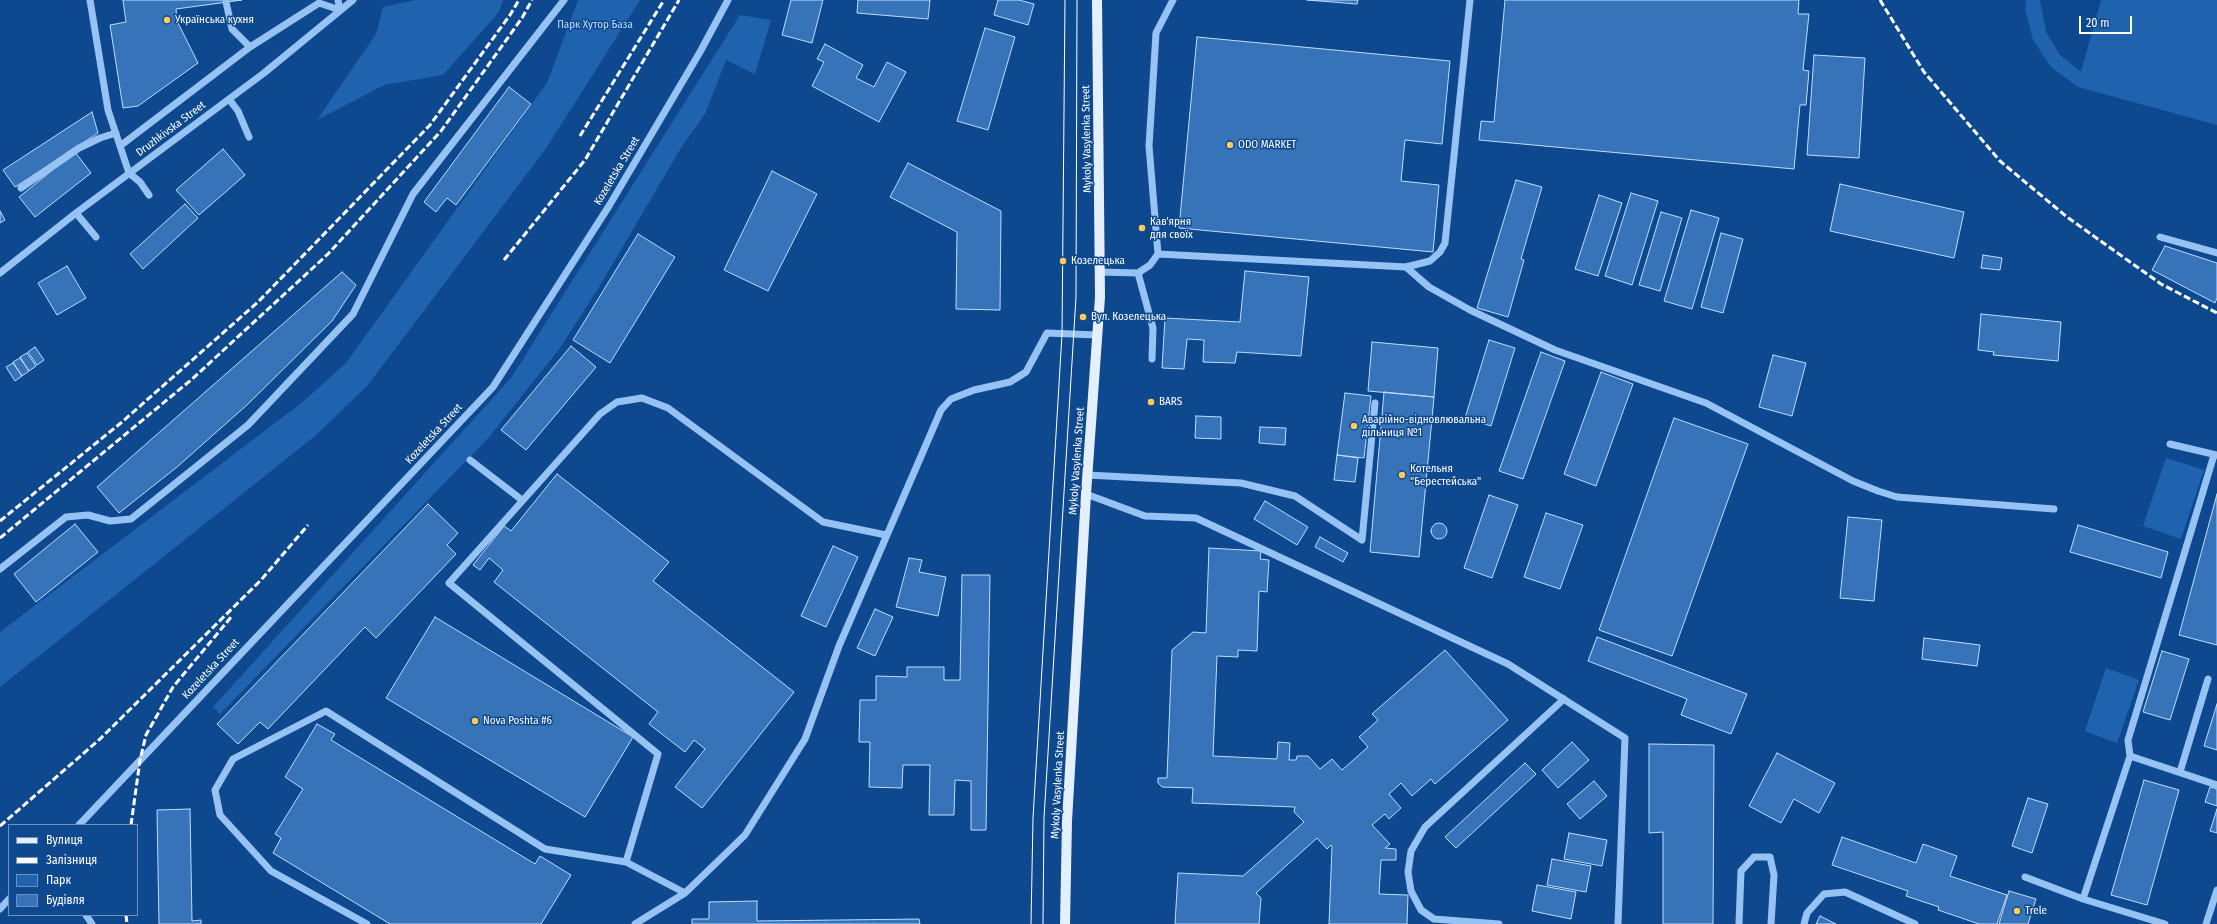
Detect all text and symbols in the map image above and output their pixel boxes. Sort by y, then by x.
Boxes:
scale bar [2081,8,2134,34]
place label: Українська кухня [175,13,254,27]
marker: Українська кухня [162,15,172,25]
text: 20 m [2086,16,2110,30]
park label: Парк Хутор База [557,18,633,32]
street label: Mykoly Vasylenka Street [1079,85,1095,193]
street label: Druzhkivska Street [134,99,208,159]
street label: Kozeletska Street [591,134,643,208]
place label: ODO MARKET [1238,138,1296,152]
marker: ODO MARKET [1225,140,1235,150]
place label: Кав'ярня для своїх [1150,215,1193,241]
marker: Кав'ярня для своїх [1137,223,1147,233]
place label: Козелецька [1071,254,1125,268]
marker: Козелецька [1058,256,1068,266]
place label: Вул. Козелецька [1091,310,1166,324]
marker: Вул. Козелецька [1078,312,1088,322]
place label: BARS [1159,395,1182,409]
marker: BARS [1146,397,1156,407]
street label: Kozeletska Street [403,401,465,467]
street label: Mykoly Vasylenka Street [1067,407,1087,515]
place label: Аварійно-відновлювальна дільниця №1 [1362,413,1486,439]
marker: Аварійно-відновлювальна дільниця №1 [1349,421,1359,431]
place label: Котельня "Берестейська" [1410,462,1481,488]
marker: Котельня "Берестейська" [1397,470,1407,480]
street label: Kozeletska Street [180,636,242,702]
place label: Nova Poshta #6 [483,714,552,728]
marker: Nova Poshta #6 [470,716,480,726]
street label: Mykoly Vasylenka Street [1049,731,1067,839]
legend [8,824,138,916]
text: Вулиця [46,833,83,847]
text: Залізниця [46,853,97,867]
text: Парк [46,873,71,887]
text: Будівля [46,893,85,907]
place label: Trele [2025,904,2047,918]
marker: Trele [2012,906,2022,916]

